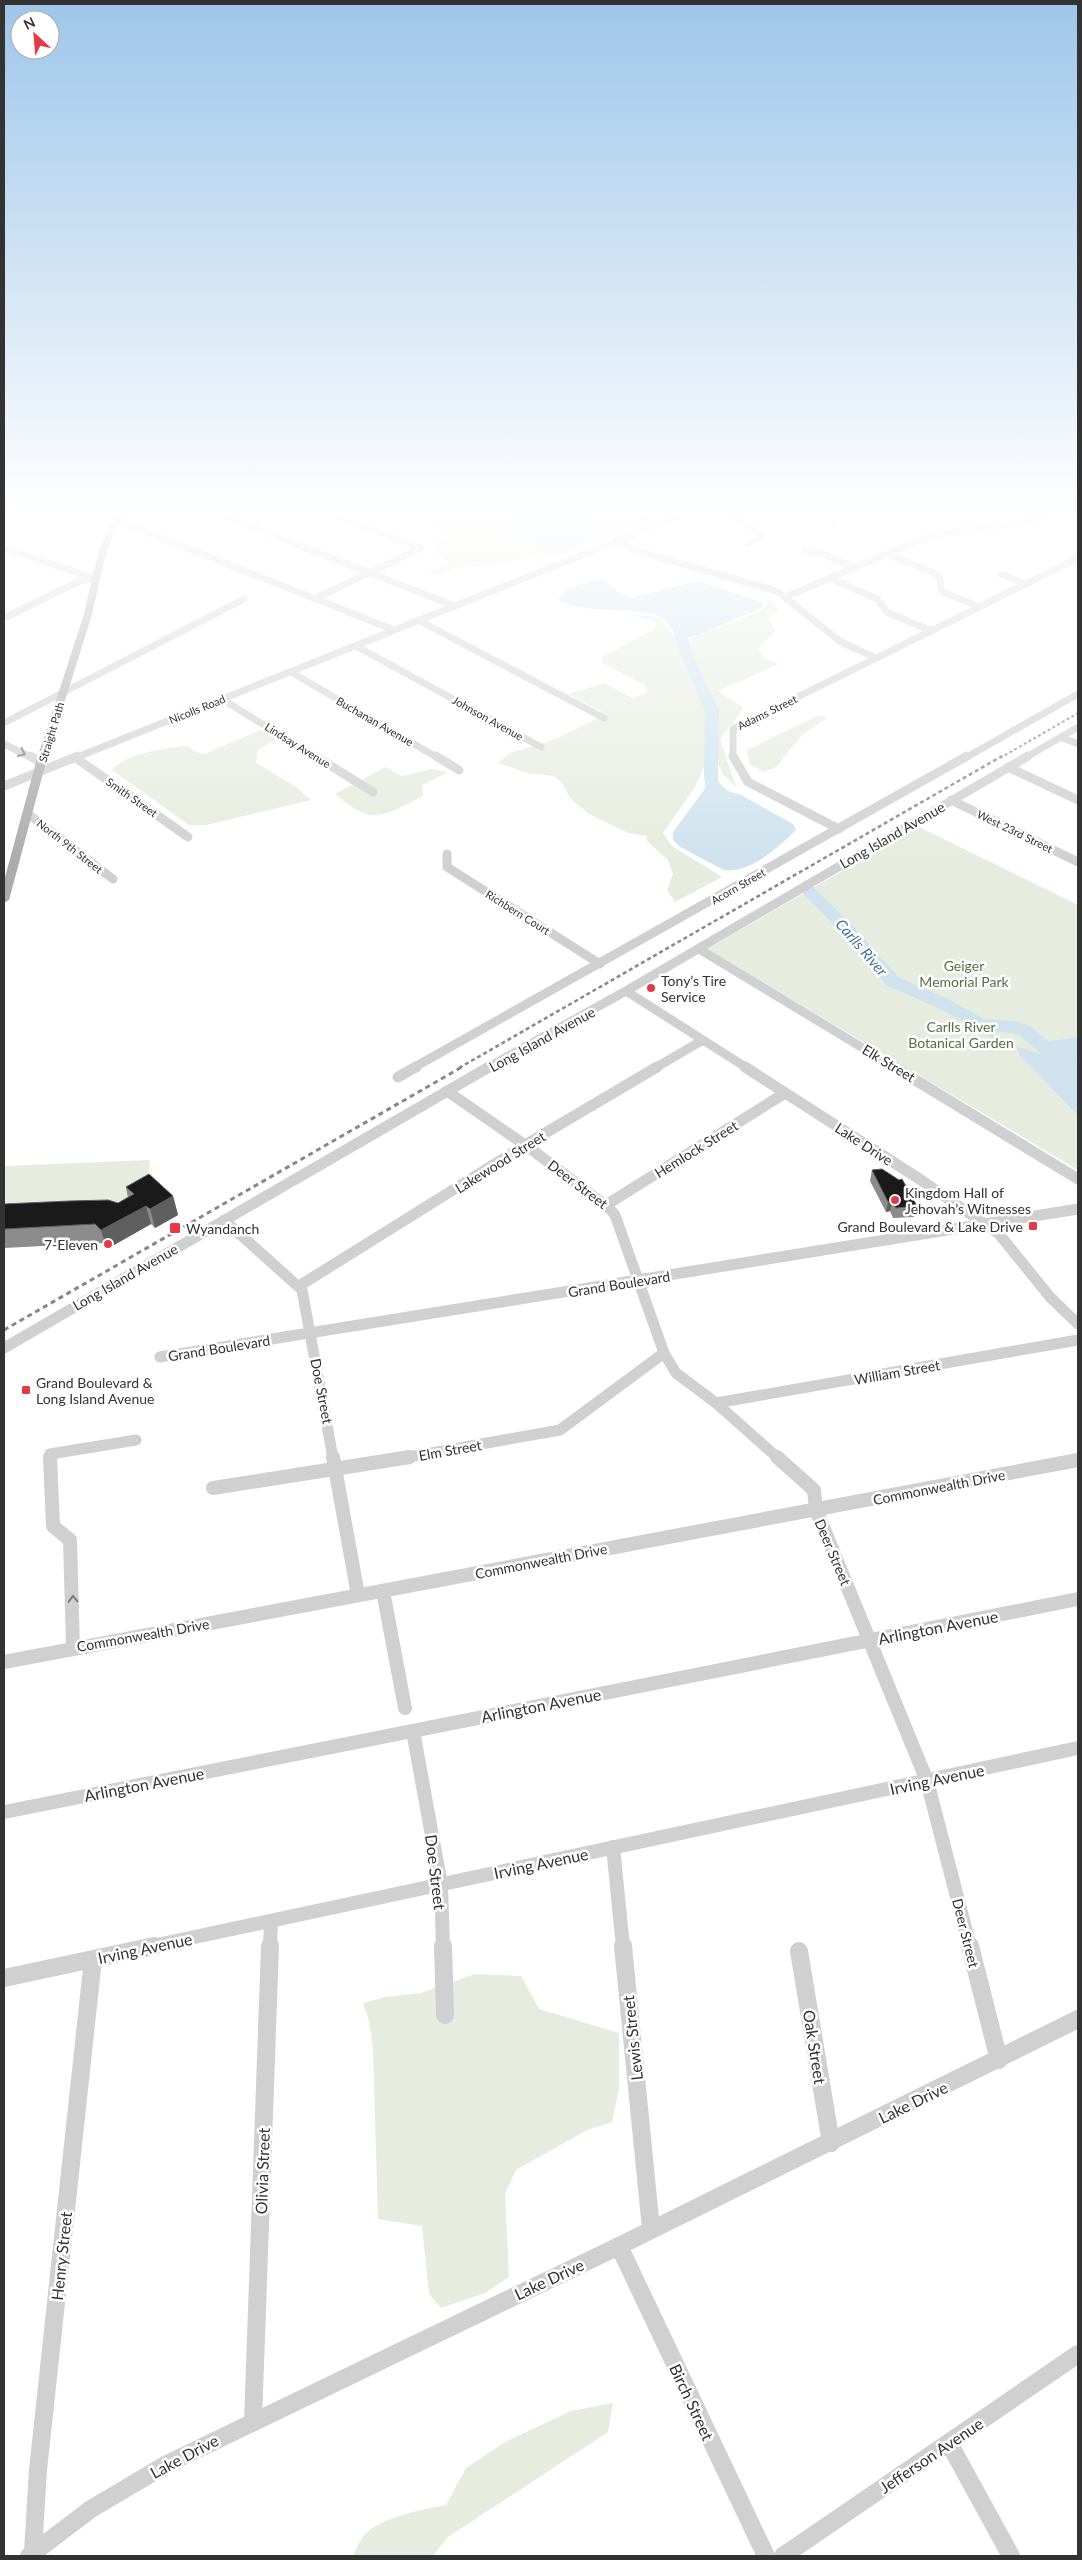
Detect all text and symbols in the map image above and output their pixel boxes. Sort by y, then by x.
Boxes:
north arrow [10,10,60,60]
text: N [21,13,38,33]
street label: Nicolls Road [167,692,227,726]
street label: Adams Street [735,692,799,732]
street label: Johnson Avenue [450,693,526,743]
street label: Buchanan Avenue [334,694,416,748]
street label: Straight Path [36,700,66,764]
street label: Lindsay Avenue [263,720,333,770]
one-way arrow [17,747,26,757]
street label: Smith Street [104,775,160,819]
street label: Long Island Avenue [836,798,948,872]
street label: West 23rd Street [975,807,1055,855]
street label: North 9th Street [35,816,105,876]
street label: Acorn Street [708,865,768,907]
street label: Richbern Court [483,887,553,937]
water label: Carlls River [832,915,892,980]
park label: Geiger Memorial Park [919,957,1010,990]
place label: Tony’s Tire Service [661,972,726,1005]
marker: Tony’s Tire Service [645,982,657,994]
street label: Long Island Avenue [486,1003,598,1075]
park label: Carlls River Botanical Garden [908,1018,1014,1051]
street label: Elk Street [859,1041,919,1085]
street label: Hemlock Street [651,1117,741,1181]
street label: Lake Drive [832,1119,896,1169]
street label: Lakewood Street [452,1127,548,1197]
street label: Deer Street [545,1156,611,1212]
place label: Kingdom Hall of Jehovah’s Witnesses [905,1184,1031,1217]
marker: Kingdom Hall of Jehovah’s Witnesses [889,1194,901,1206]
place label: Grand Boulevard & Lake Drive [837,1218,1023,1235]
place label: Wyandanch [186,1220,259,1237]
marker: Grand Boulevard & Lake Drive [1027,1220,1039,1232]
marker: Wyandanch [168,1221,182,1235]
place label: 7-Eleven [44,1236,98,1253]
marker: 7-Eleven [102,1238,114,1250]
street label: Long Island Avenue [69,1240,181,1314]
street label: Grand Boulevard [567,1268,671,1300]
street label: Grand Boulevard [167,1332,271,1364]
street label: William Street [853,1356,941,1388]
street label: Doe Street [307,1357,337,1425]
place label: Grand Boulevard & Long Island Avenue [36,1374,154,1407]
marker: Grand Boulevard & Long Island Avenue [20,1384,32,1396]
street label: Elm Street [417,1436,483,1464]
street label: Commonwealth Drive [871,1466,1007,1508]
street label: Deer Street [811,1516,855,1588]
street label: Commonwealth Drive [473,1540,609,1582]
one-way arrow [67,1595,78,1603]
street label: Arlington Avenue [876,1606,1000,1648]
street label: Commonwealth Drive [75,1615,211,1655]
street label: Arlington Avenue [479,1684,603,1726]
street label: Irving Avenue [888,1760,986,1798]
street label: Arlington Avenue [82,1763,206,1805]
street label: Doe Street [422,1833,450,1911]
street label: Irving Avenue [492,1844,590,1882]
street label: Deer Street [949,1897,983,1969]
street label: Irving Avenue [96,1929,194,1967]
street label: Lewis Street [618,1994,646,2082]
street label: Oak Street [800,2009,830,2086]
street label: Lake Drive [875,2077,951,2127]
street label: Olivia Street [251,2127,273,2215]
street label: Henry Street [47,2210,75,2301]
street label: Lake Drive [511,2255,587,2303]
street label: Birch Street [666,2361,718,2444]
street label: Jefferson Avenue [876,2413,986,2497]
street label: Lake Drive [147,2430,221,2482]

